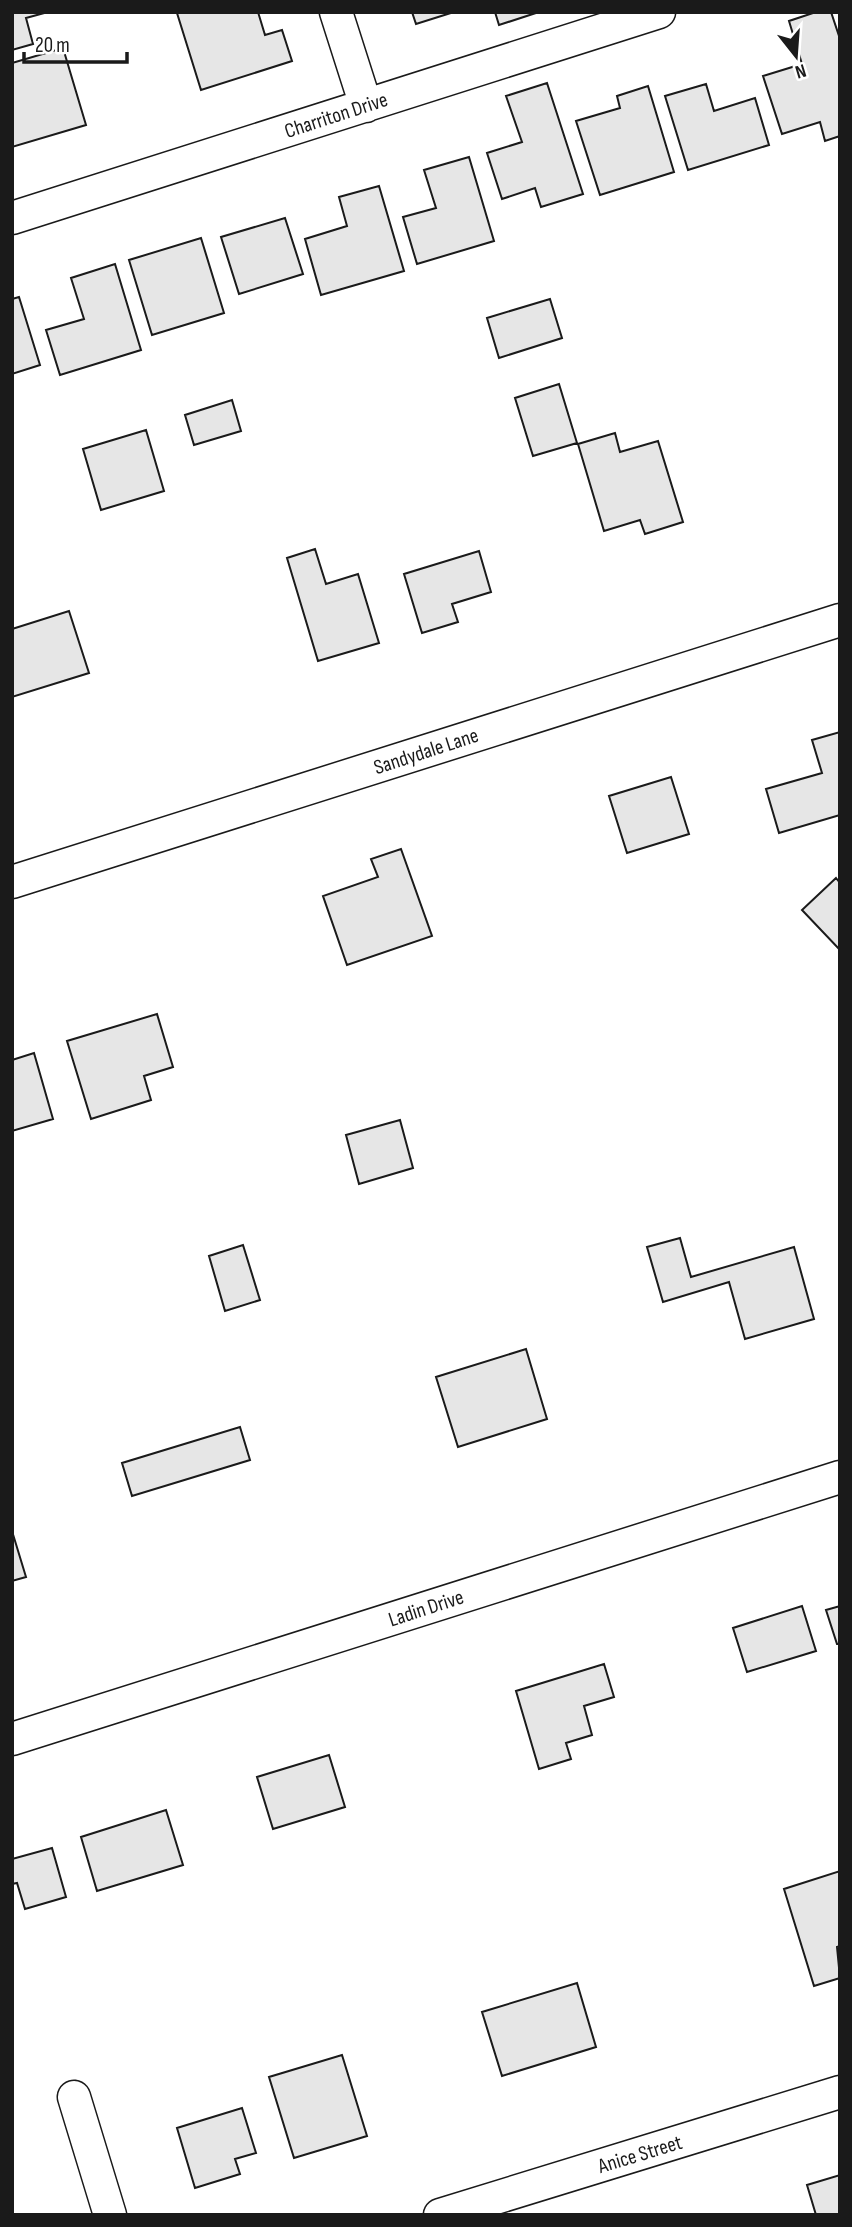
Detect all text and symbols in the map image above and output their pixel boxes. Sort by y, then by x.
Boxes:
scale bar [24,21,128,65]
north arrow [761,21,831,91]
text: 20 m [35,33,70,58]
text: N [792,58,809,83]
street label: Charriton Drive [281,87,391,144]
street label: Sandydale Lane [371,723,482,780]
street label: Ladin Drive [385,1585,467,1632]
street label: Anice Street [594,2130,685,2179]

